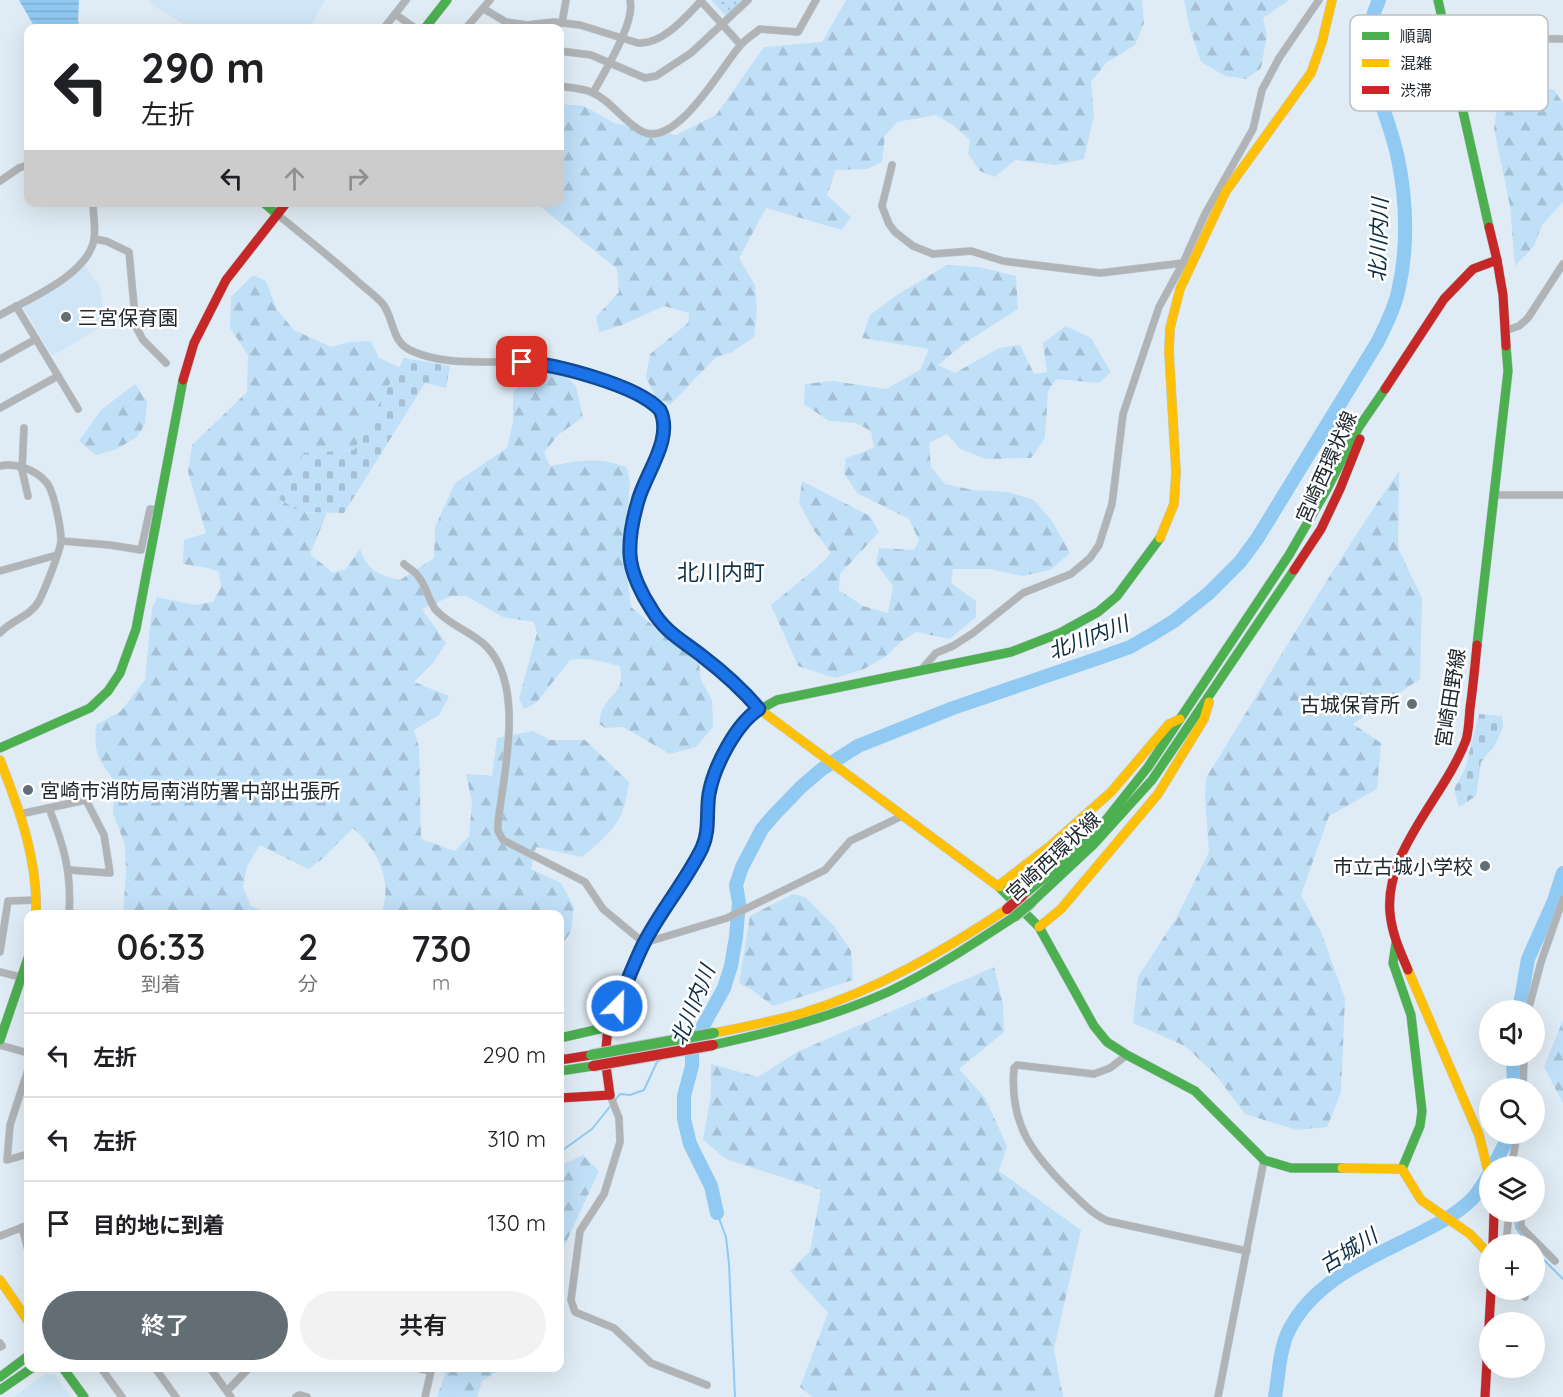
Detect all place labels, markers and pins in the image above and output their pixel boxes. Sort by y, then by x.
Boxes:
place label: 三宮保育園 [78,305,178,330]
marker: 三宮保育園 [59,310,73,324]
pin [496,336,547,387]
place label: 古城保育所 [1300,692,1400,717]
marker: 古城保育所 [1405,697,1419,711]
place label: 宮崎市消防局南消防署中部出張所 [40,778,340,803]
marker: 宮崎市消防局南消防署中部出張所 [21,783,35,797]
place label: 市立古城小学校 [1333,854,1473,879]
marker: 市立古城小学校 [1478,859,1492,873]

